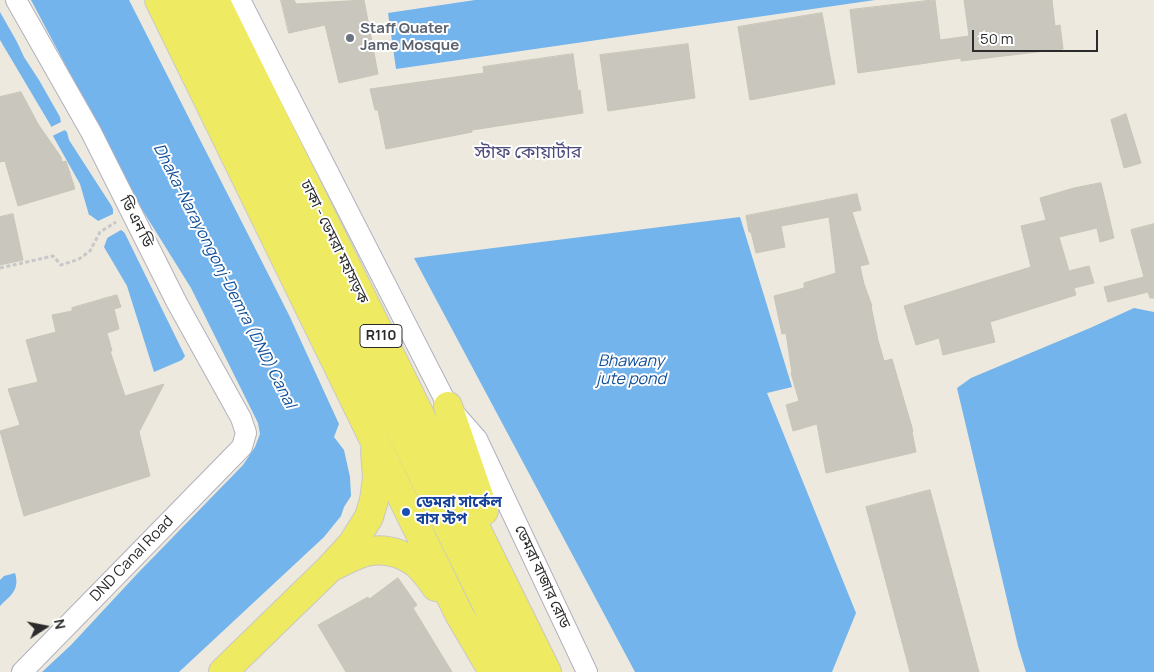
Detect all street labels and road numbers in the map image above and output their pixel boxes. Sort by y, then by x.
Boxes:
street label: ঢাকা - ডেমরা মহাসড়ক [296,177,372,307]
street label: ডি এন ডি [115,193,157,251]
road number: R110 [360,324,402,348]
street label: DND Canal Road [87,513,177,605]
street label: ডেমরা বাজার রোড [510,522,574,632]

